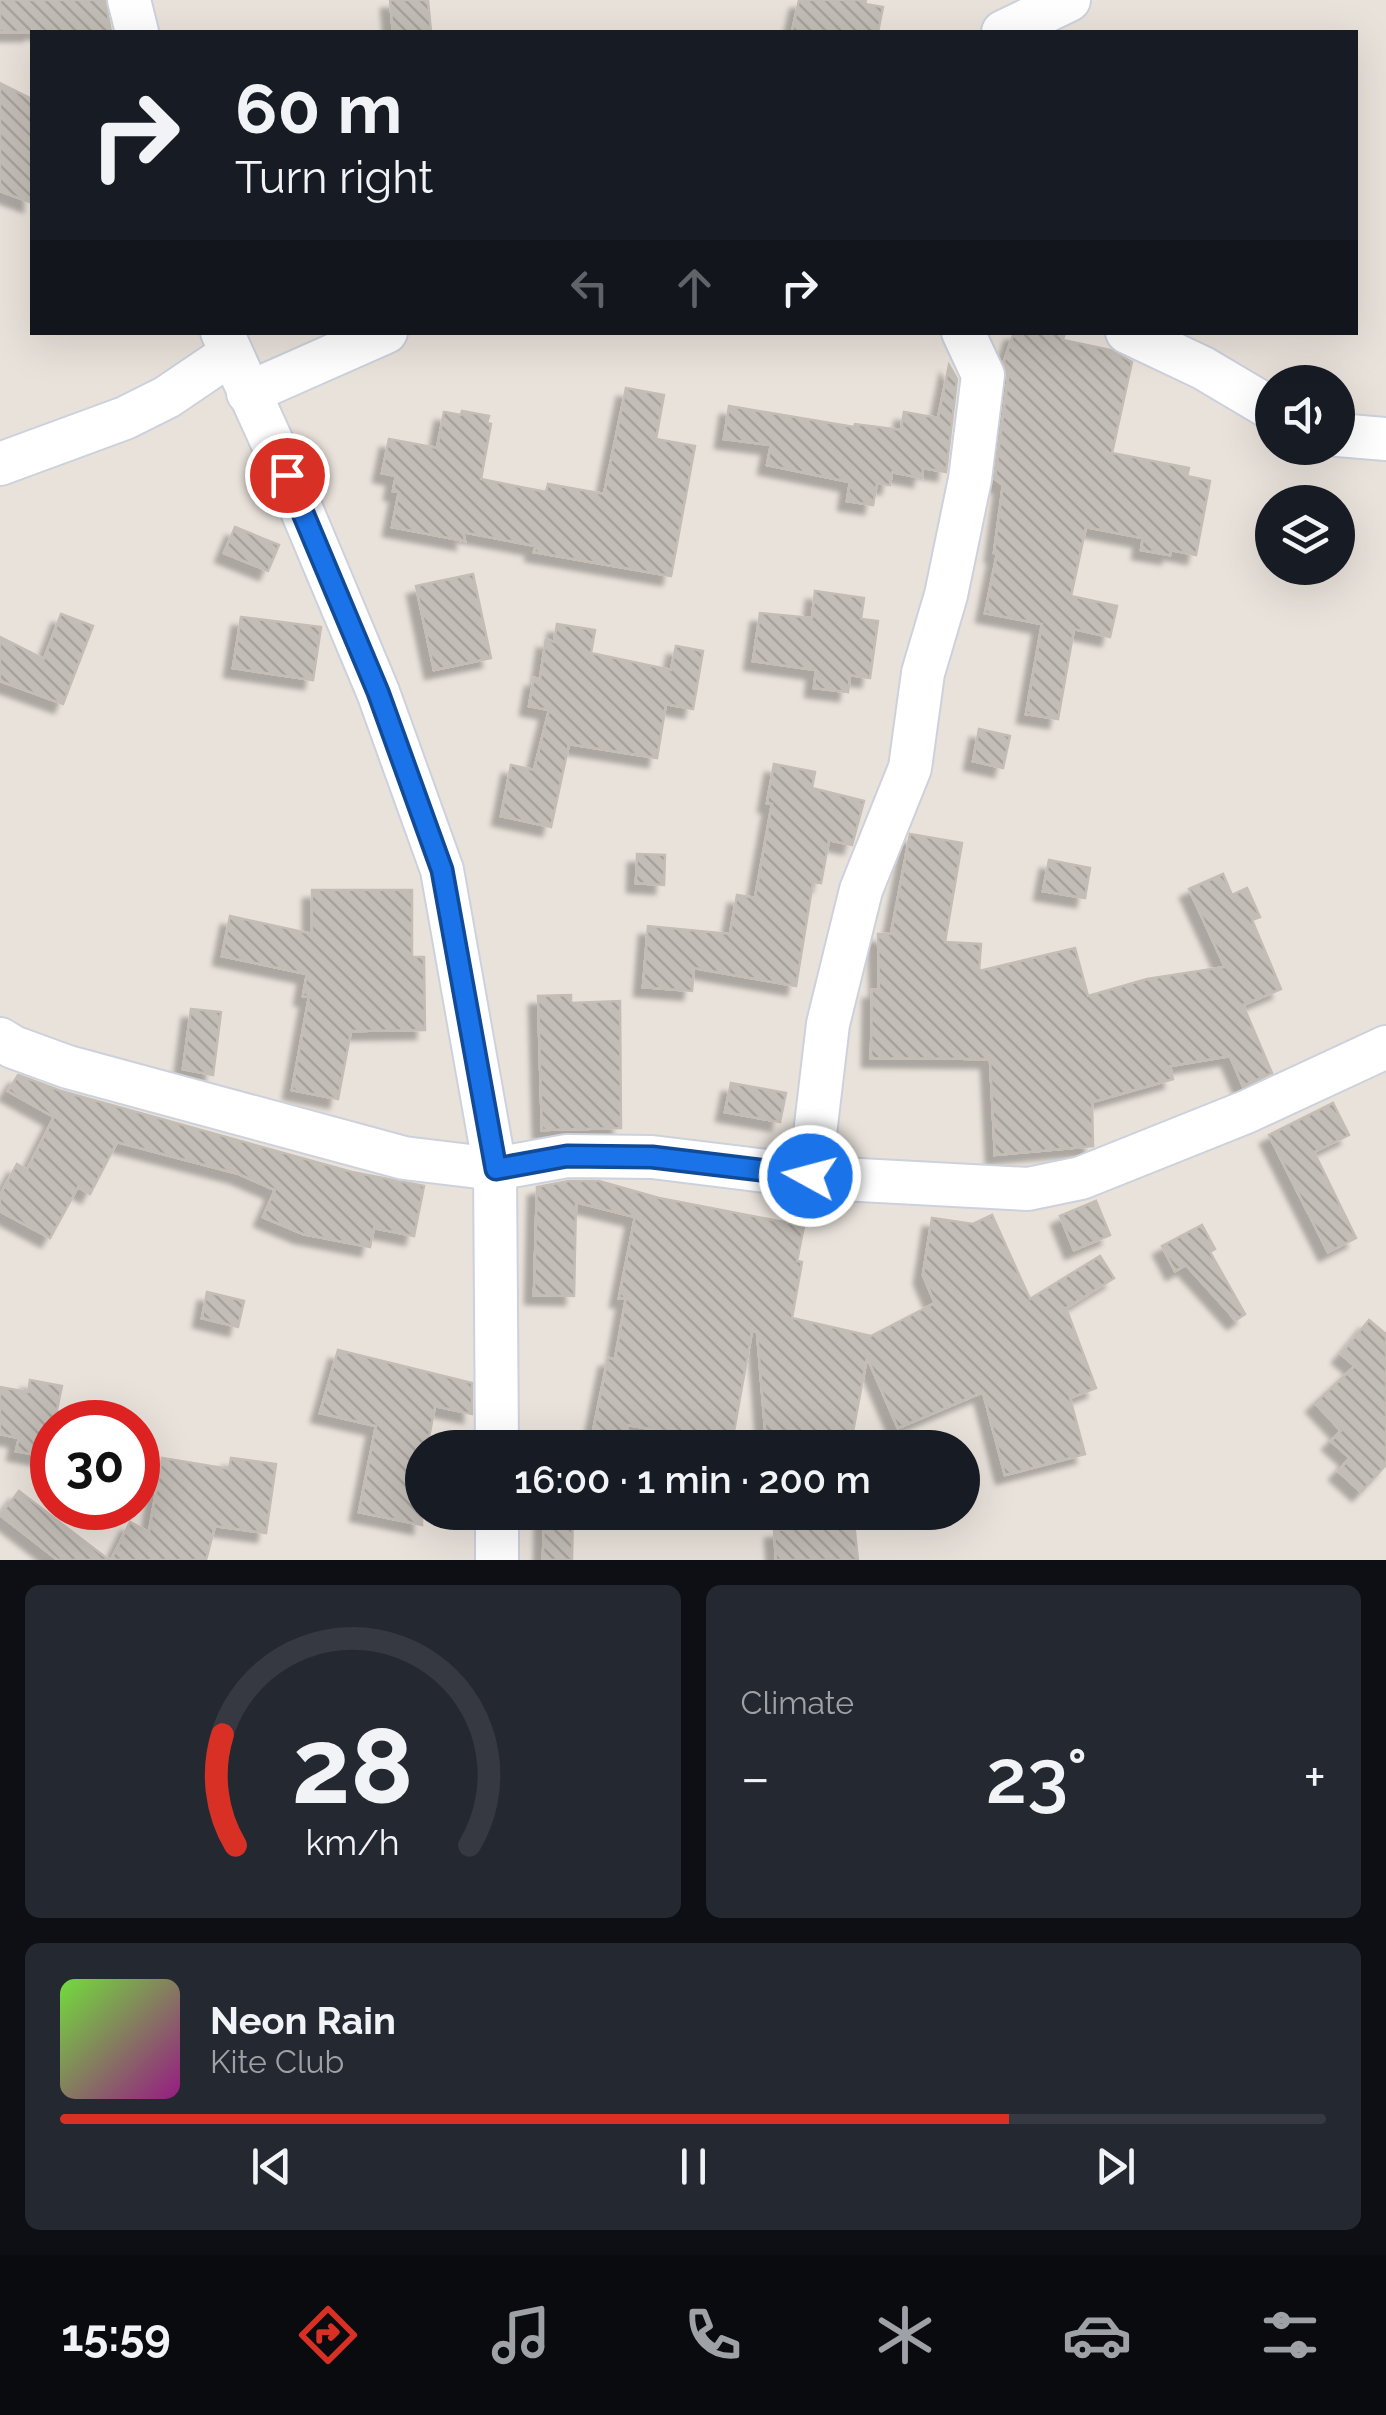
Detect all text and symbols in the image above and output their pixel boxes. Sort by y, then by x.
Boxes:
text: 60 m [235,67,402,149]
icon: right [70,70,200,200]
text: Turn right [235,151,433,204]
icon: left [562,260,617,315]
icon: ahead [667,260,722,315]
icon: right [772,260,827,315]
map controls [1255,365,1355,585]
button: sound [1255,365,1355,465]
pin [245,433,330,518]
icon: arrive [260,448,315,503]
button: layers [1255,485,1355,585]
position arrow [758,1124,862,1228]
speed limit sign: 30 [30,1400,160,1530]
text: 16:00 · 1 min · 200 m [514,1457,871,1502]
text: Climate [741,1684,854,1721]
text: 28 [292,1705,413,1827]
text: 23° [986,1732,1088,1821]
text: − [741,1745,770,1810]
text: + [1303,1745,1326,1810]
text: km/h [306,1821,400,1863]
text: Neon Rain [210,1998,396,2043]
text: Kite Club [210,2043,344,2080]
icon: previous [244,2139,299,2194]
icon: pause [666,2139,721,2194]
icon: next [1088,2139,1143,2194]
icon: directions [293,2300,363,2370]
icon: music [486,2300,556,2370]
icon: phone [678,2300,748,2370]
icon: climate [870,2300,940,2370]
icon: car [1062,2300,1132,2370]
icon: filters [1255,2300,1325,2370]
text: 15:59 [61,2309,171,2362]

